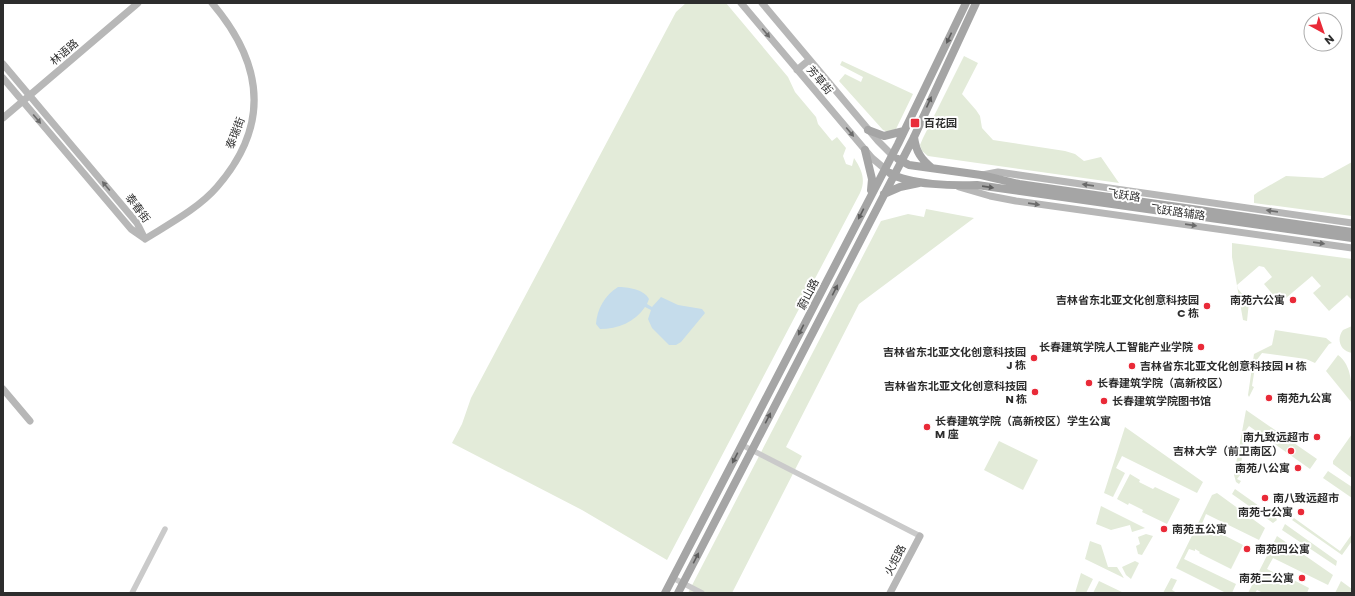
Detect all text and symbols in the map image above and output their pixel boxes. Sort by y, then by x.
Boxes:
north arrow [1303,12,1343,52]
one-way arrow [761,28,770,38]
text: N [1321,31,1338,48]
one-way arrow [946,32,952,44]
street label: 林语路 [46,35,82,69]
street label: 芳草街 [803,62,837,98]
one-way arrow [926,97,932,108]
one-way arrow [33,113,42,124]
street label: 泰瑞街 [222,115,248,151]
place label: 百花园 [924,115,957,131]
marker: 百花园 [909,117,921,129]
one-way arrow [845,127,854,136]
one-way arrow [101,180,110,191]
one-way arrow [1082,182,1094,188]
one-way arrow [982,184,994,190]
street label: 飞跃路 [1107,185,1141,205]
street label: 泰春街 [122,190,154,226]
street label: 飞跃路辅路 [1150,200,1206,224]
one-way arrow [1028,201,1040,207]
one-way arrow [1266,208,1278,214]
one-way arrow [857,209,864,220]
one-way arrow [1185,222,1197,228]
one-way arrow [1313,240,1326,246]
street label: 蔚山路 [793,276,823,312]
one-way arrow [831,284,838,296]
place label: 吉林省东北亚文化创意科技园 C 栋 [1056,292,1199,321]
place label: 南苑六公寓 [1230,292,1285,308]
marker: 南苑六公寓 [1288,295,1298,305]
marker: 吉林省东北亚文化创意科技园 C 栋 [1202,301,1212,311]
one-way arrow [798,324,805,336]
place label: 长春建筑学院人工智能产业学院 [1039,339,1193,355]
marker: 长春建筑学院人工智能产业学院 [1196,342,1206,352]
place label: 吉林省东北亚文化创意科技园 J 栋 [883,344,1026,373]
marker: 吉林省东北亚文化创意科技园 J 栋 [1029,353,1039,363]
place label: 吉林省东北亚文化创意科技园 H 栋 [1140,358,1307,374]
marker: 吉林省东北亚文化创意科技园 H 栋 [1127,361,1137,371]
place label: 长春建筑学院（高新校区） [1097,375,1229,391]
place label: 吉林省东北亚文化创意科技园 N 栋 [884,378,1027,407]
marker: 长春建筑学院（高新校区） [1084,378,1094,388]
marker: 吉林省东北亚文化创意科技园 N 栋 [1030,387,1040,397]
place label: 南苑九公寓 [1277,390,1332,406]
place label: 长春建筑学院图书馆 [1112,393,1211,409]
marker: 南苑九公寓 [1264,393,1274,403]
marker: 长春建筑学院图书馆 [1099,396,1109,406]
one-way arrow [765,412,771,424]
place label: 长春建筑学院（高新校区）学生公寓 M 座 [935,413,1111,442]
marker: 长春建筑学院（高新校区）学生公寓 M 座 [922,422,932,432]
place label: 南九致远超市 [1243,429,1309,445]
marker: 南九致远超市 [1312,432,1322,442]
place label: 吉林大学（前卫南区） [1173,443,1283,459]
marker: 吉林大学（前卫南区） [1286,446,1296,456]
one-way arrow [732,452,738,464]
place label: 南苑八公寓 [1235,460,1290,476]
marker: 南苑八公寓 [1293,463,1303,473]
place label: 南八致远超市 [1273,490,1339,506]
marker: 南八致远超市 [1260,493,1270,503]
place label: 南苑七公寓 [1238,504,1293,520]
marker: 南苑七公寓 [1296,507,1306,517]
place label: 南苑五公寓 [1172,521,1227,537]
marker: 南苑五公寓 [1159,524,1169,534]
place label: 南苑四公寓 [1255,541,1310,557]
street label: 火炬路 [880,542,910,578]
marker: 南苑四公寓 [1242,544,1252,554]
one-way arrow [693,553,699,564]
place label: 南苑二公寓 [1239,570,1294,586]
marker: 南苑二公寓 [1297,573,1307,583]

